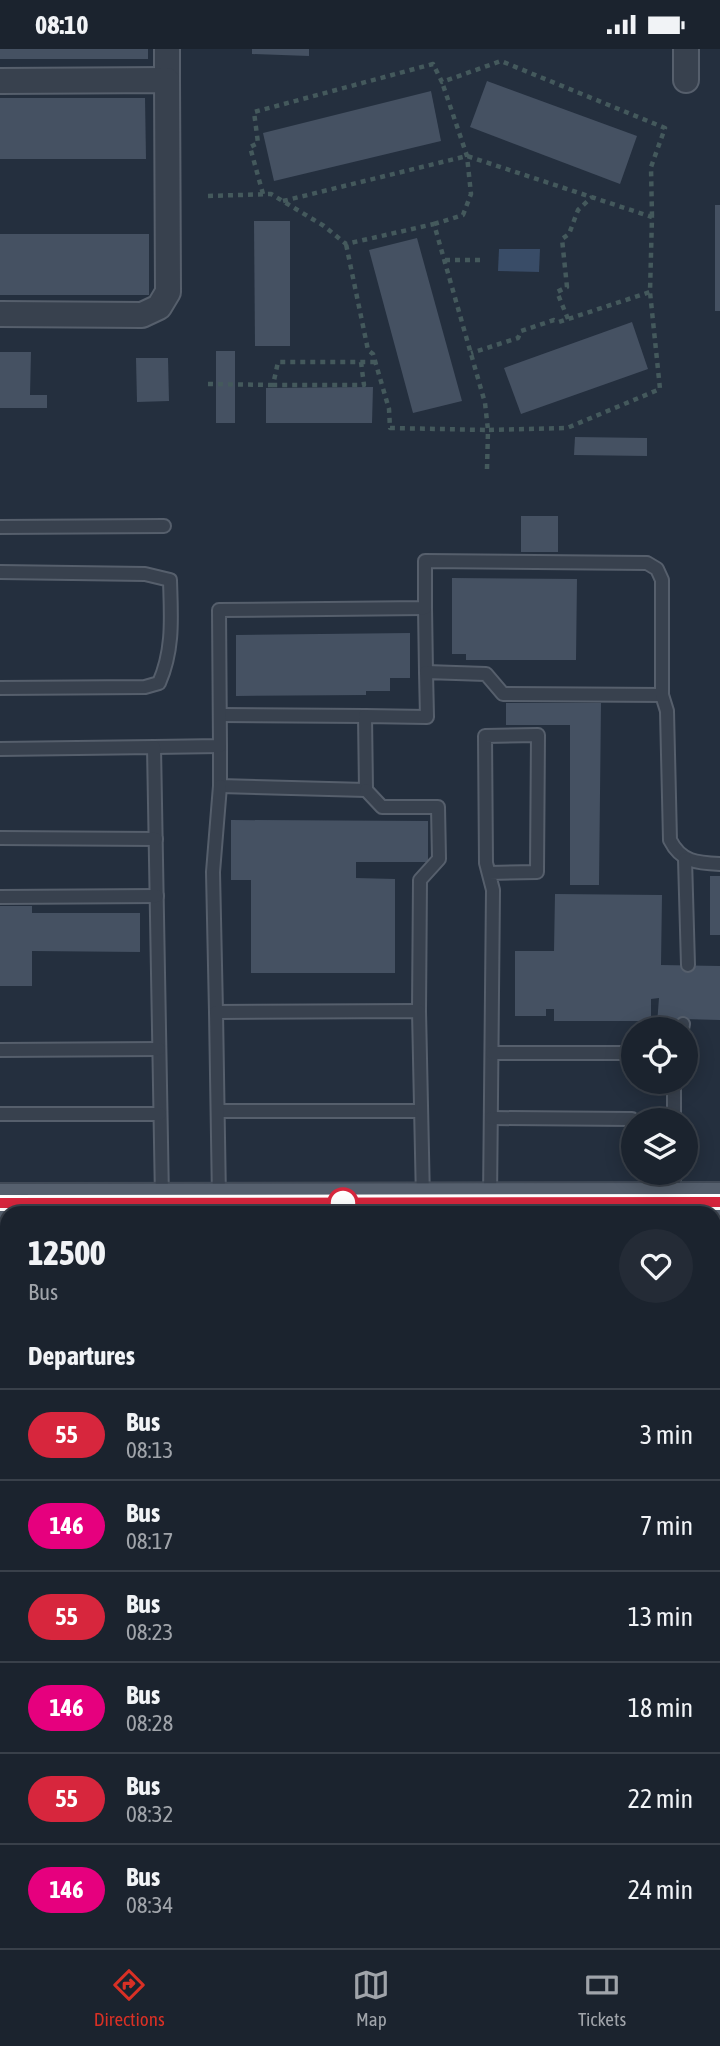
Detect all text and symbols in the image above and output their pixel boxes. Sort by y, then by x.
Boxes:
text: 08:10 [35,10,89,40]
map controls [621,1017,698,1185]
button: locate [621,1017,698,1094]
button: layers [621,1108,698,1185]
unlabelled marker [328,1188,358,1218]
button: heart [619,1229,693,1303]
text: 12500 [28,1234,106,1272]
text: Bus [28,1279,58,1305]
text: Departures [28,1341,135,1371]
text: Bus [126,1407,160,1437]
text: 3 min [640,1420,693,1450]
text: 55 [55,1421,78,1448]
text: 08:13 [126,1437,173,1463]
text: Bus [126,1498,160,1528]
text: 7 min [640,1511,693,1541]
text: 146 [50,1512,83,1539]
text: 08:17 [126,1528,173,1554]
text: Bus [126,1589,160,1619]
text: 13 min [628,1602,693,1632]
text: 55 [55,1603,78,1630]
text: 08:23 [126,1619,173,1645]
text: Bus [126,1680,160,1710]
text: 18 min [628,1693,693,1723]
text: 146 [50,1694,83,1721]
text: 08:28 [126,1710,173,1736]
text: Bus [126,1771,160,1801]
text: 22 min [628,1784,693,1814]
text: 55 [55,1785,78,1812]
text: 08:32 [126,1801,173,1827]
text: Bus [126,1862,160,1892]
text: 24 min [628,1875,693,1905]
text: 146 [50,1876,83,1903]
text: 08:34 [126,1892,173,1918]
tab: Directions [94,1966,165,2030]
tab: Map [352,1966,390,2030]
tab: Tickets [578,1966,626,2030]

